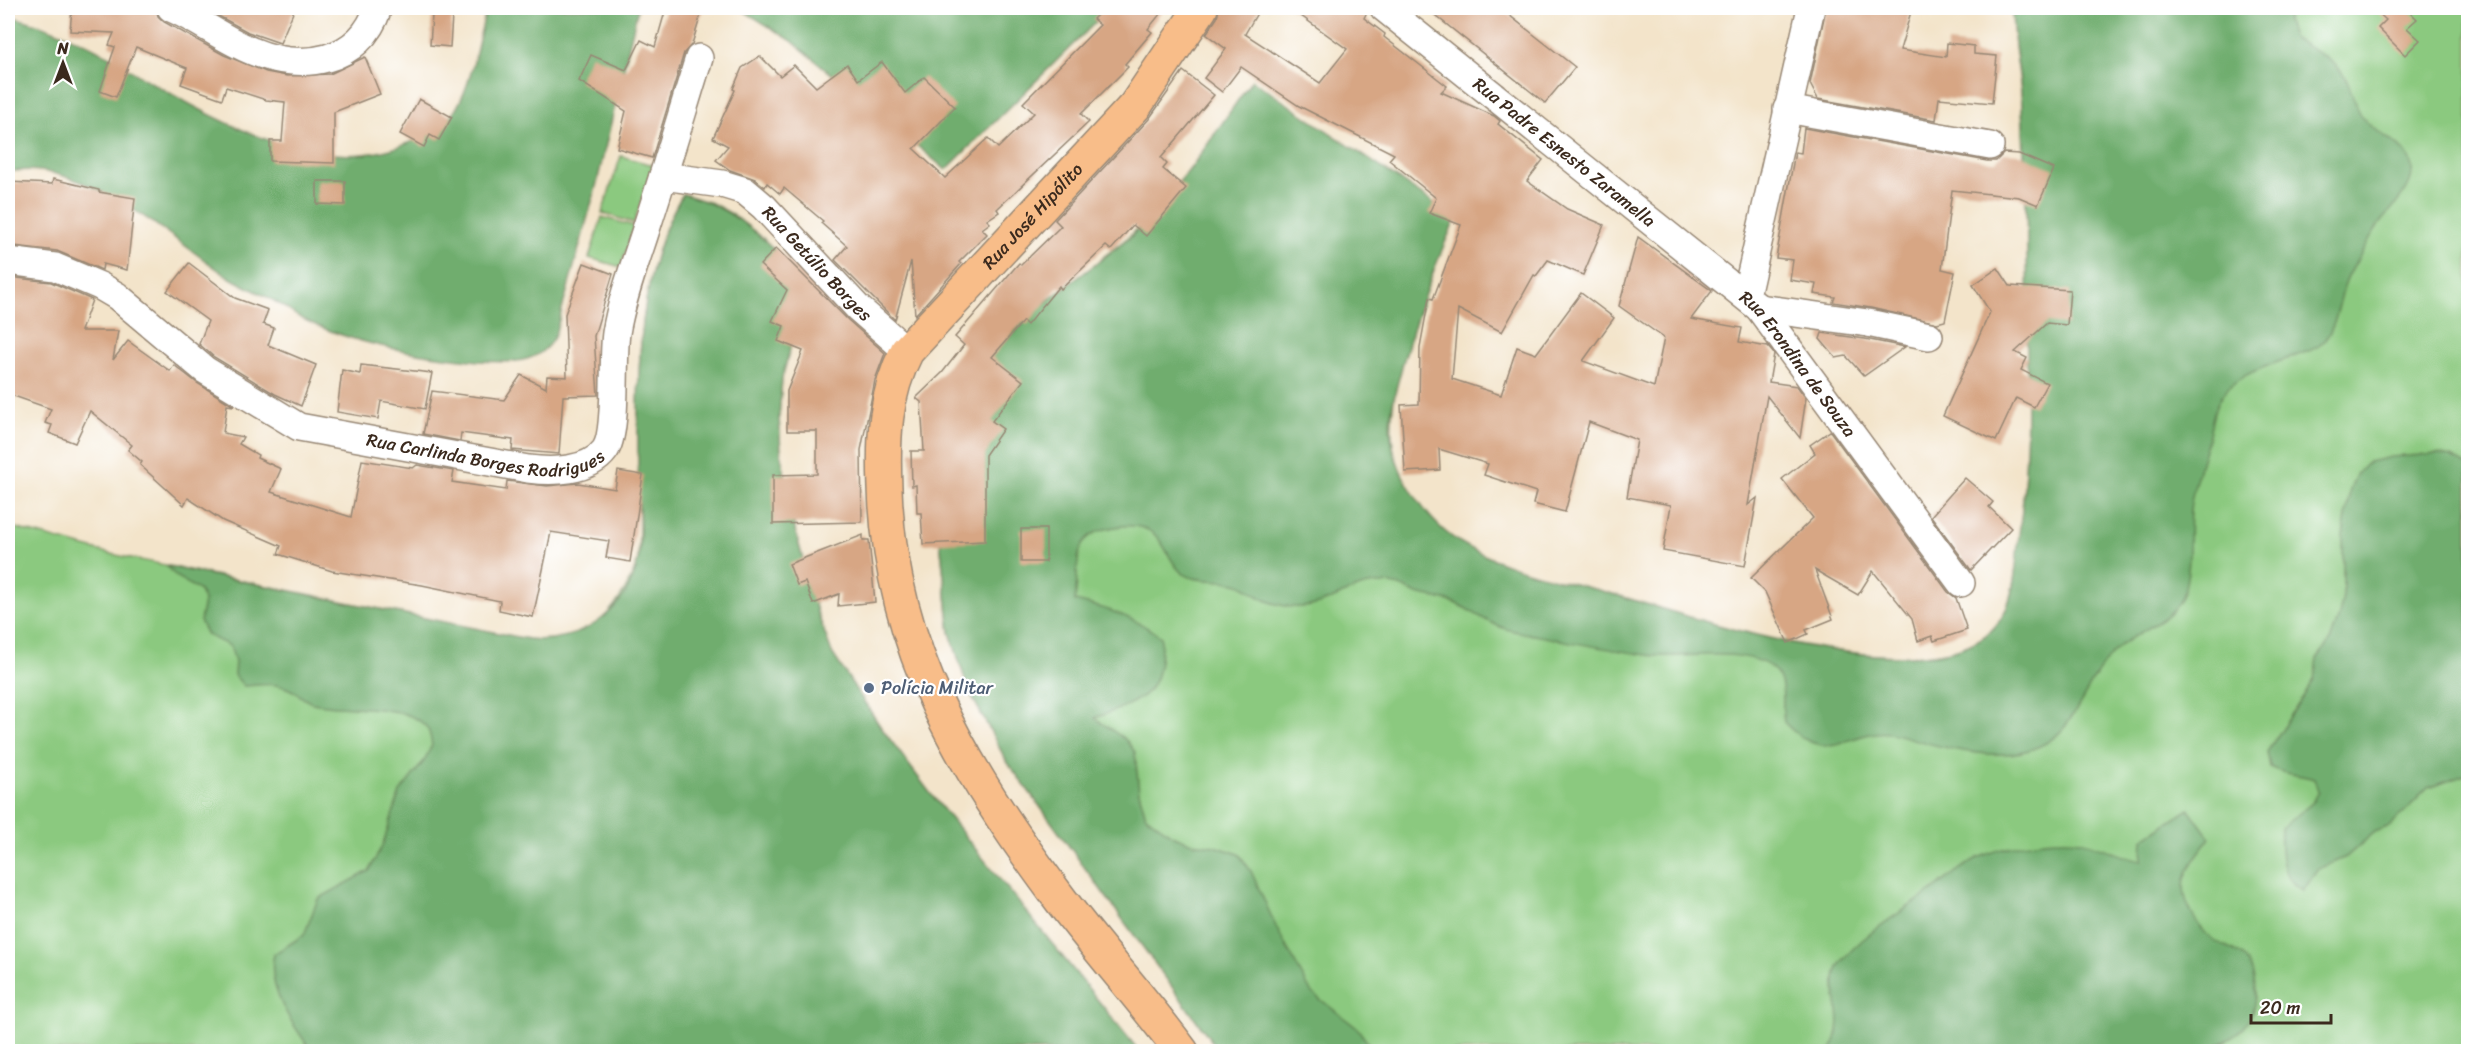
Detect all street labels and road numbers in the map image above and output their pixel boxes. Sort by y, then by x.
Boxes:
street label: Rua Padre Esnesto Zaramella [1466,69,1663,236]
street label: Rua José Hipólito [974,155,1091,277]
street label: Rua Getúlio Borges [754,198,880,330]
street label: Rua Erondina de Souza [1732,282,1865,444]
street label: Rua Carlinda Borges Rodrigues [364,424,613,486]

